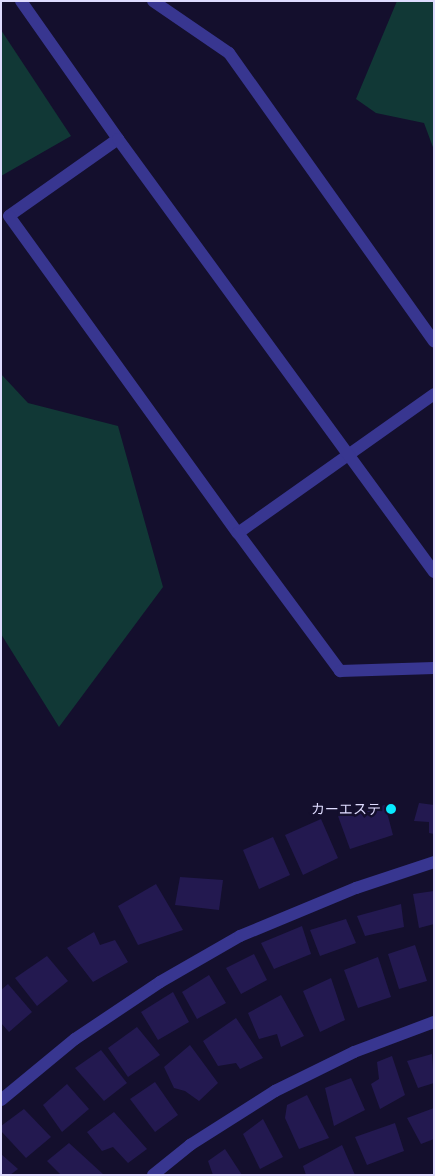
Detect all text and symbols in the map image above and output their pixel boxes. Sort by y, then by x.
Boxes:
place label: カーエステ [311,801,381,817]
marker: カーエステ [385,803,397,815]

